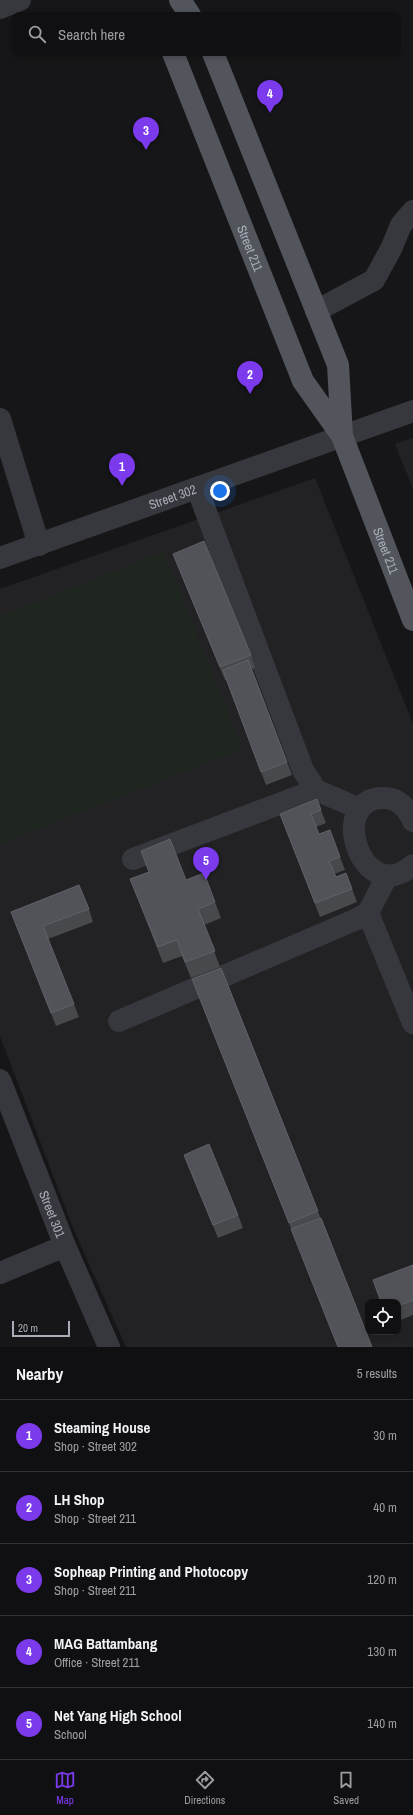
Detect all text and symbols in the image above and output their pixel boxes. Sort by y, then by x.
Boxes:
search box [12,12,401,56]
icon: search [26,23,48,45]
text: Search here [58,24,125,45]
pin: 4 [257,80,283,113]
pin: 3 [133,117,159,150]
street label: Street 211 [233,223,267,274]
pin: 2 [237,361,263,394]
pin: 1 [109,453,135,486]
street label: Street 302 [147,481,199,513]
your location [210,481,230,501]
street label: Street 211 [369,525,402,576]
pin: 5 [193,847,219,880]
street label: Street 301 [35,1188,69,1240]
map controls [365,1299,401,1335]
button: locate [365,1299,401,1335]
scale bar [12,1319,70,1338]
text: 20 m [18,1321,38,1335]
text: Nearby [16,1362,63,1385]
text: 5 results [357,1365,397,1382]
text: Steaming House [54,1417,150,1438]
text: 1 [26,1427,32,1444]
text: 30 m [373,1427,397,1444]
text: Shop · Street 302 [54,1438,137,1455]
text: LH Shop [54,1489,105,1510]
text: 2 [26,1499,32,1516]
text: 40 m [373,1499,397,1516]
text: Shop · Street 211 [54,1510,136,1527]
text: Sopheap Printing and Photocopy [54,1561,248,1582]
text: 3 [26,1571,32,1588]
text: 120 m [367,1571,397,1588]
text: Shop · Street 211 [54,1582,136,1599]
text: MAG Battambang [54,1633,157,1654]
text: 4 [26,1643,32,1660]
text: 130 m [367,1643,397,1660]
text: Office · Street 211 [54,1654,140,1671]
text: Net Yang High School [54,1705,182,1726]
text: 5 [26,1715,32,1732]
text: 140 m [367,1715,397,1732]
text: School [54,1726,87,1743]
tab: Map [54,1769,76,1807]
tab: Directions [184,1769,225,1807]
tab: Saved [333,1769,359,1807]

